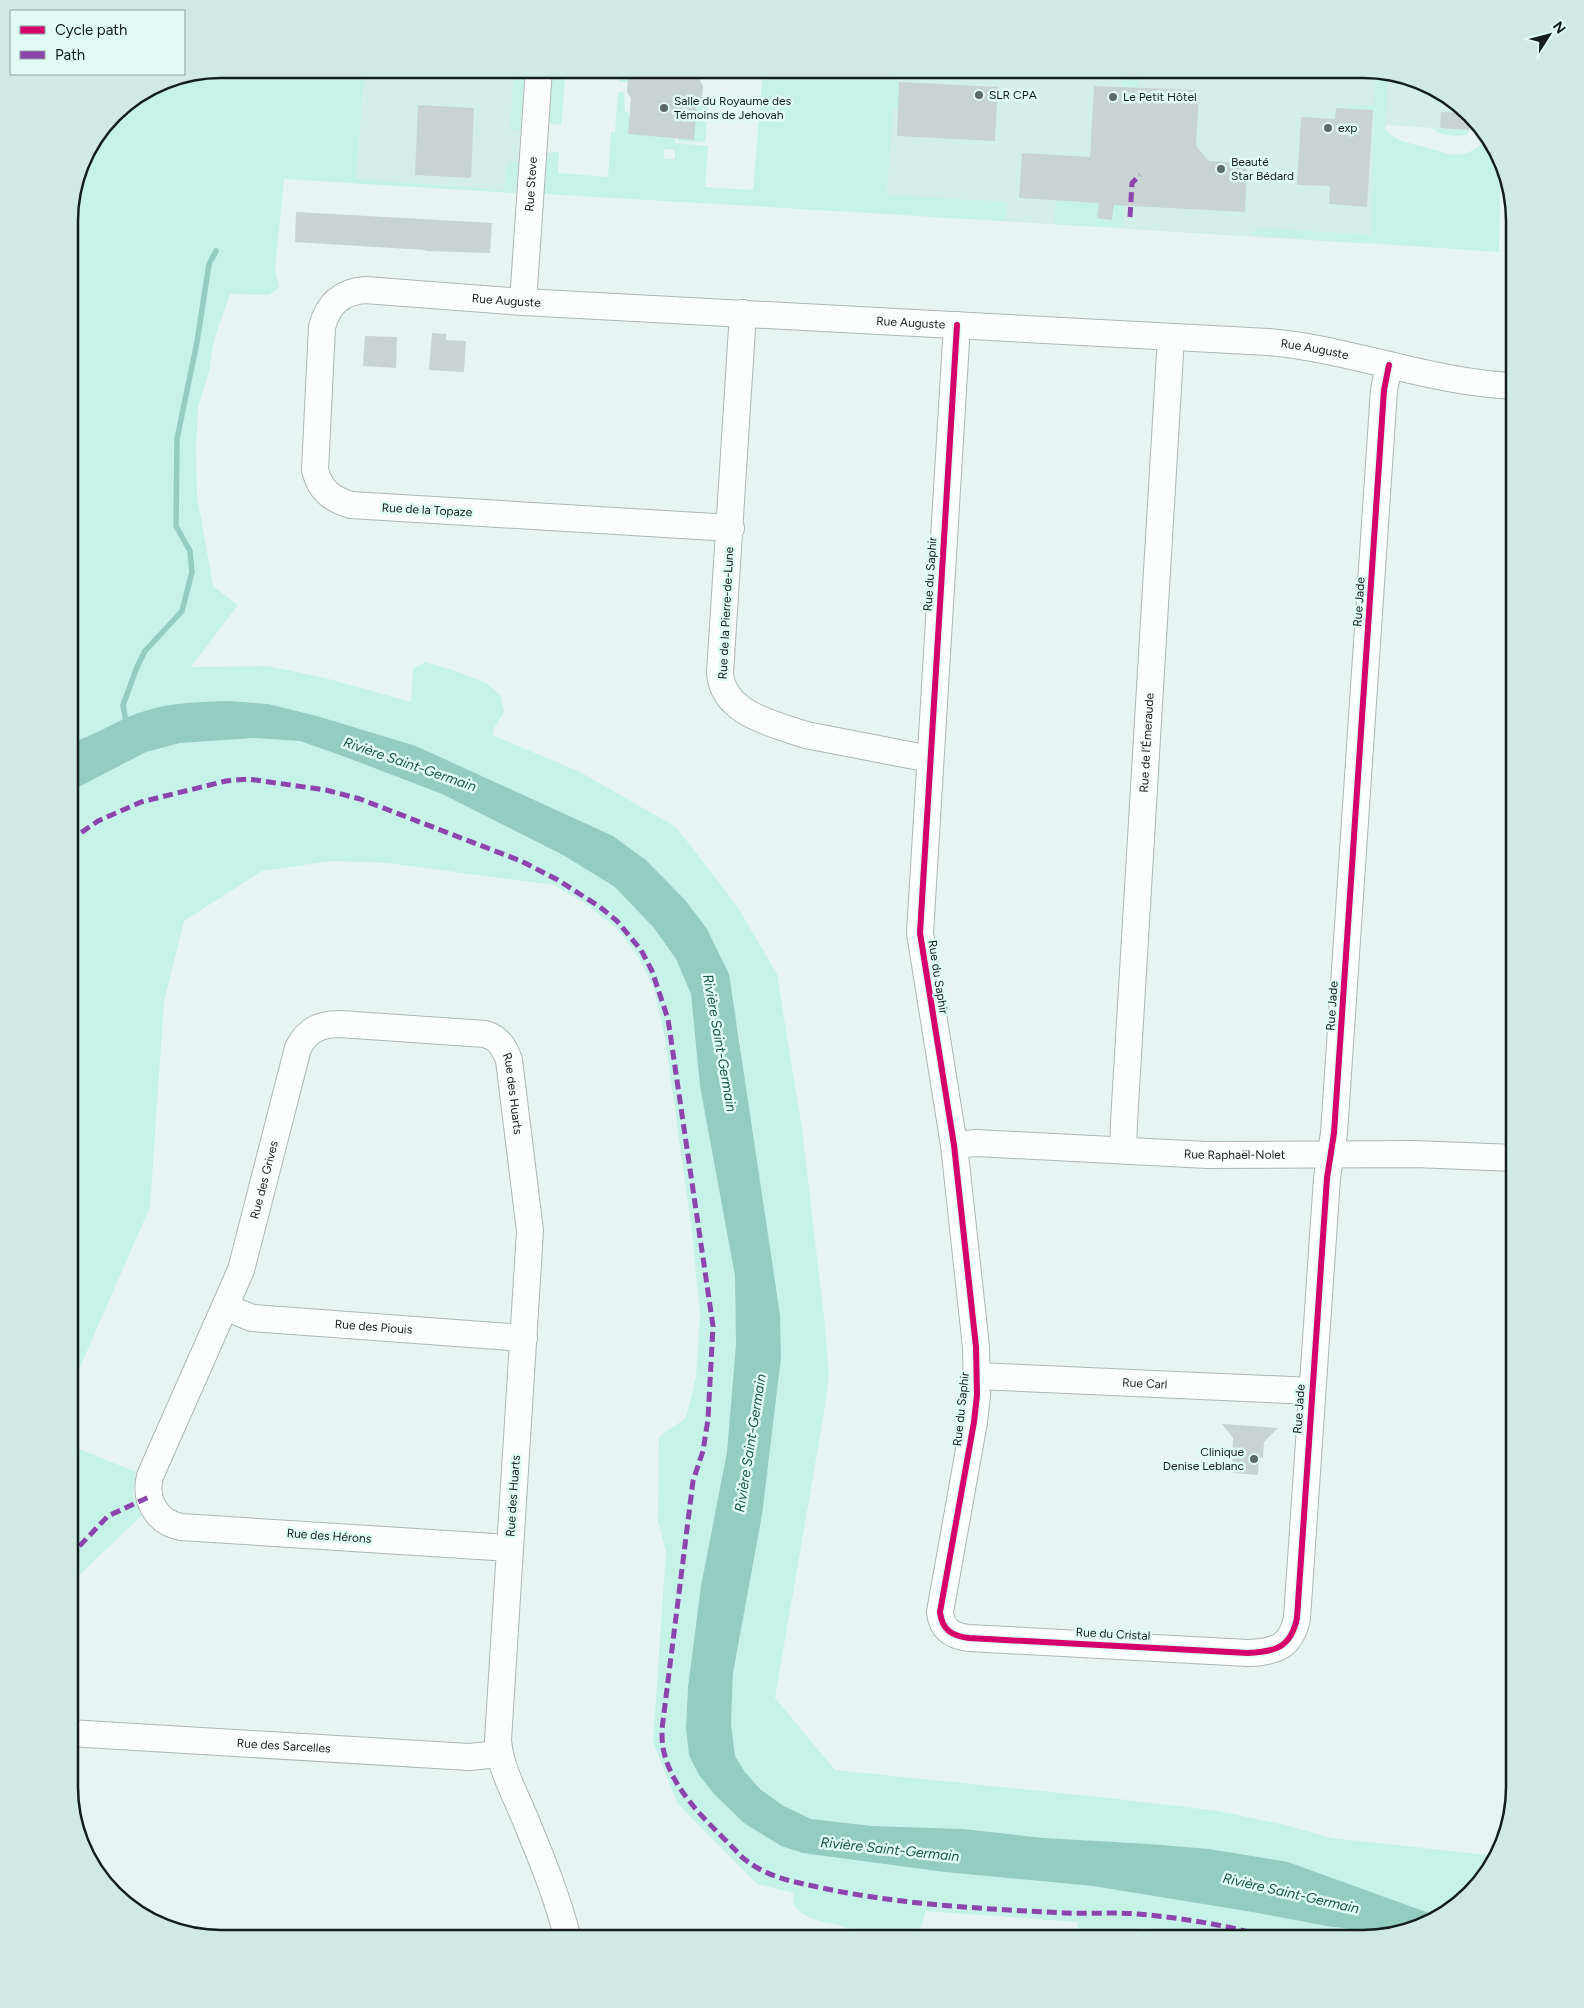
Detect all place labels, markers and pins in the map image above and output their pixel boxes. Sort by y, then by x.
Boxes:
place label: SLR CPA [989,88,1037,102]
marker: SLR CPA [973,89,985,101]
place label: Le Petit Hôtel [1123,90,1197,104]
marker: Le Petit Hôtel [1107,91,1119,103]
place label: Salle du Royaume des Témoins de Jehovah [674,94,792,122]
marker: Salle du Royaume des Témoins de Jehovah [658,102,670,114]
place label: exp [1338,121,1357,135]
marker: exp [1322,122,1334,134]
place label: Beauté Star Bédard [1231,155,1294,183]
marker: Beauté Star Bédard [1215,163,1227,175]
place label: Clinique Denise Leblanc [1163,1445,1245,1473]
marker: Clinique Denise Leblanc [1248,1453,1260,1465]

